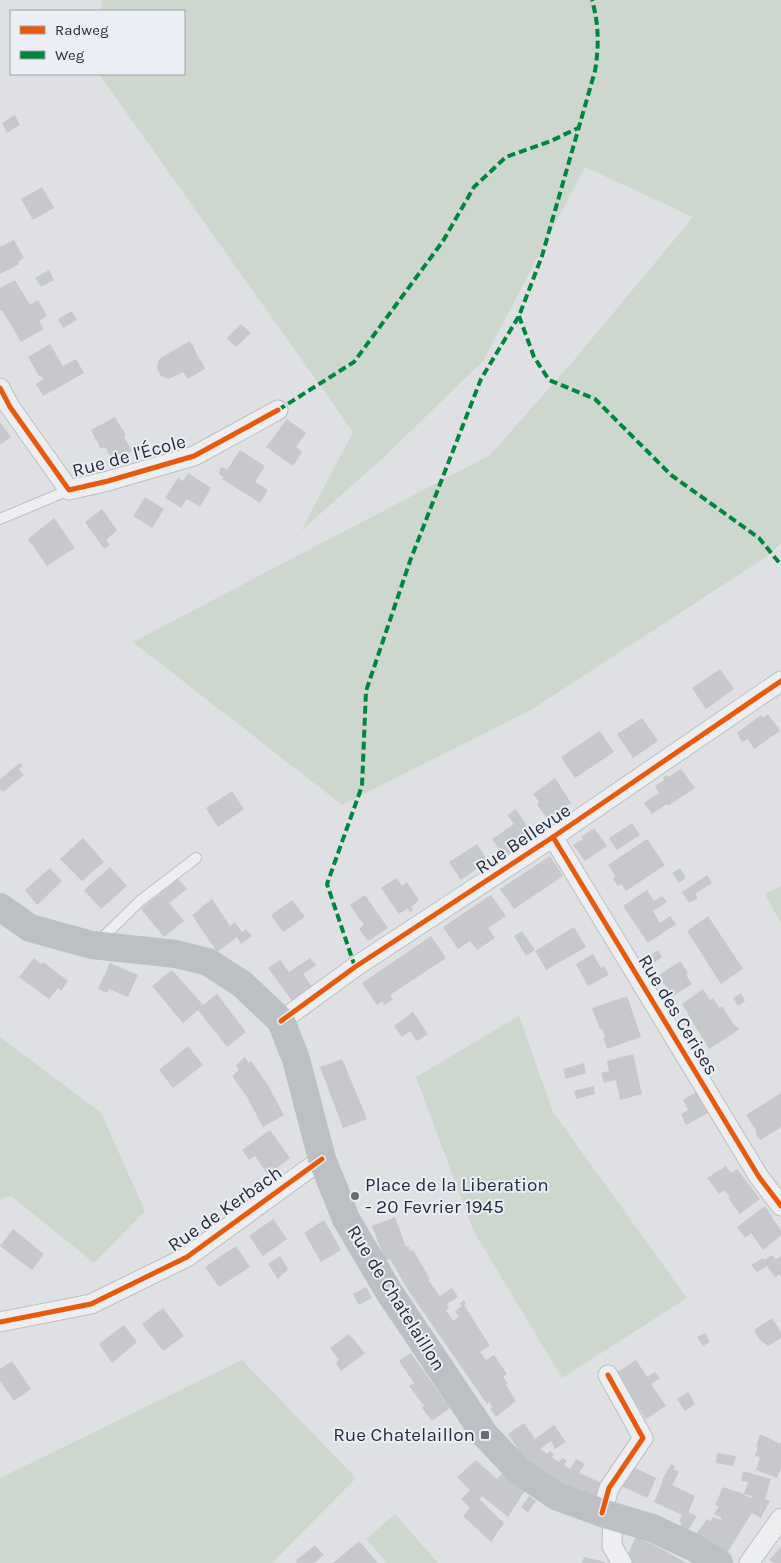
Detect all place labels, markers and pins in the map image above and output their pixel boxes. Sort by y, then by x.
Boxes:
place label: Place de la Liberation - 20 Fevrier 1945 [365,1174,549,1218]
marker: Place de la Liberation - 20 Fevrier 1945 [349,1190,361,1202]
place label: Rue Chatelaillon [333,1424,475,1446]
marker: Rue Chatelaillon [479,1429,491,1441]

